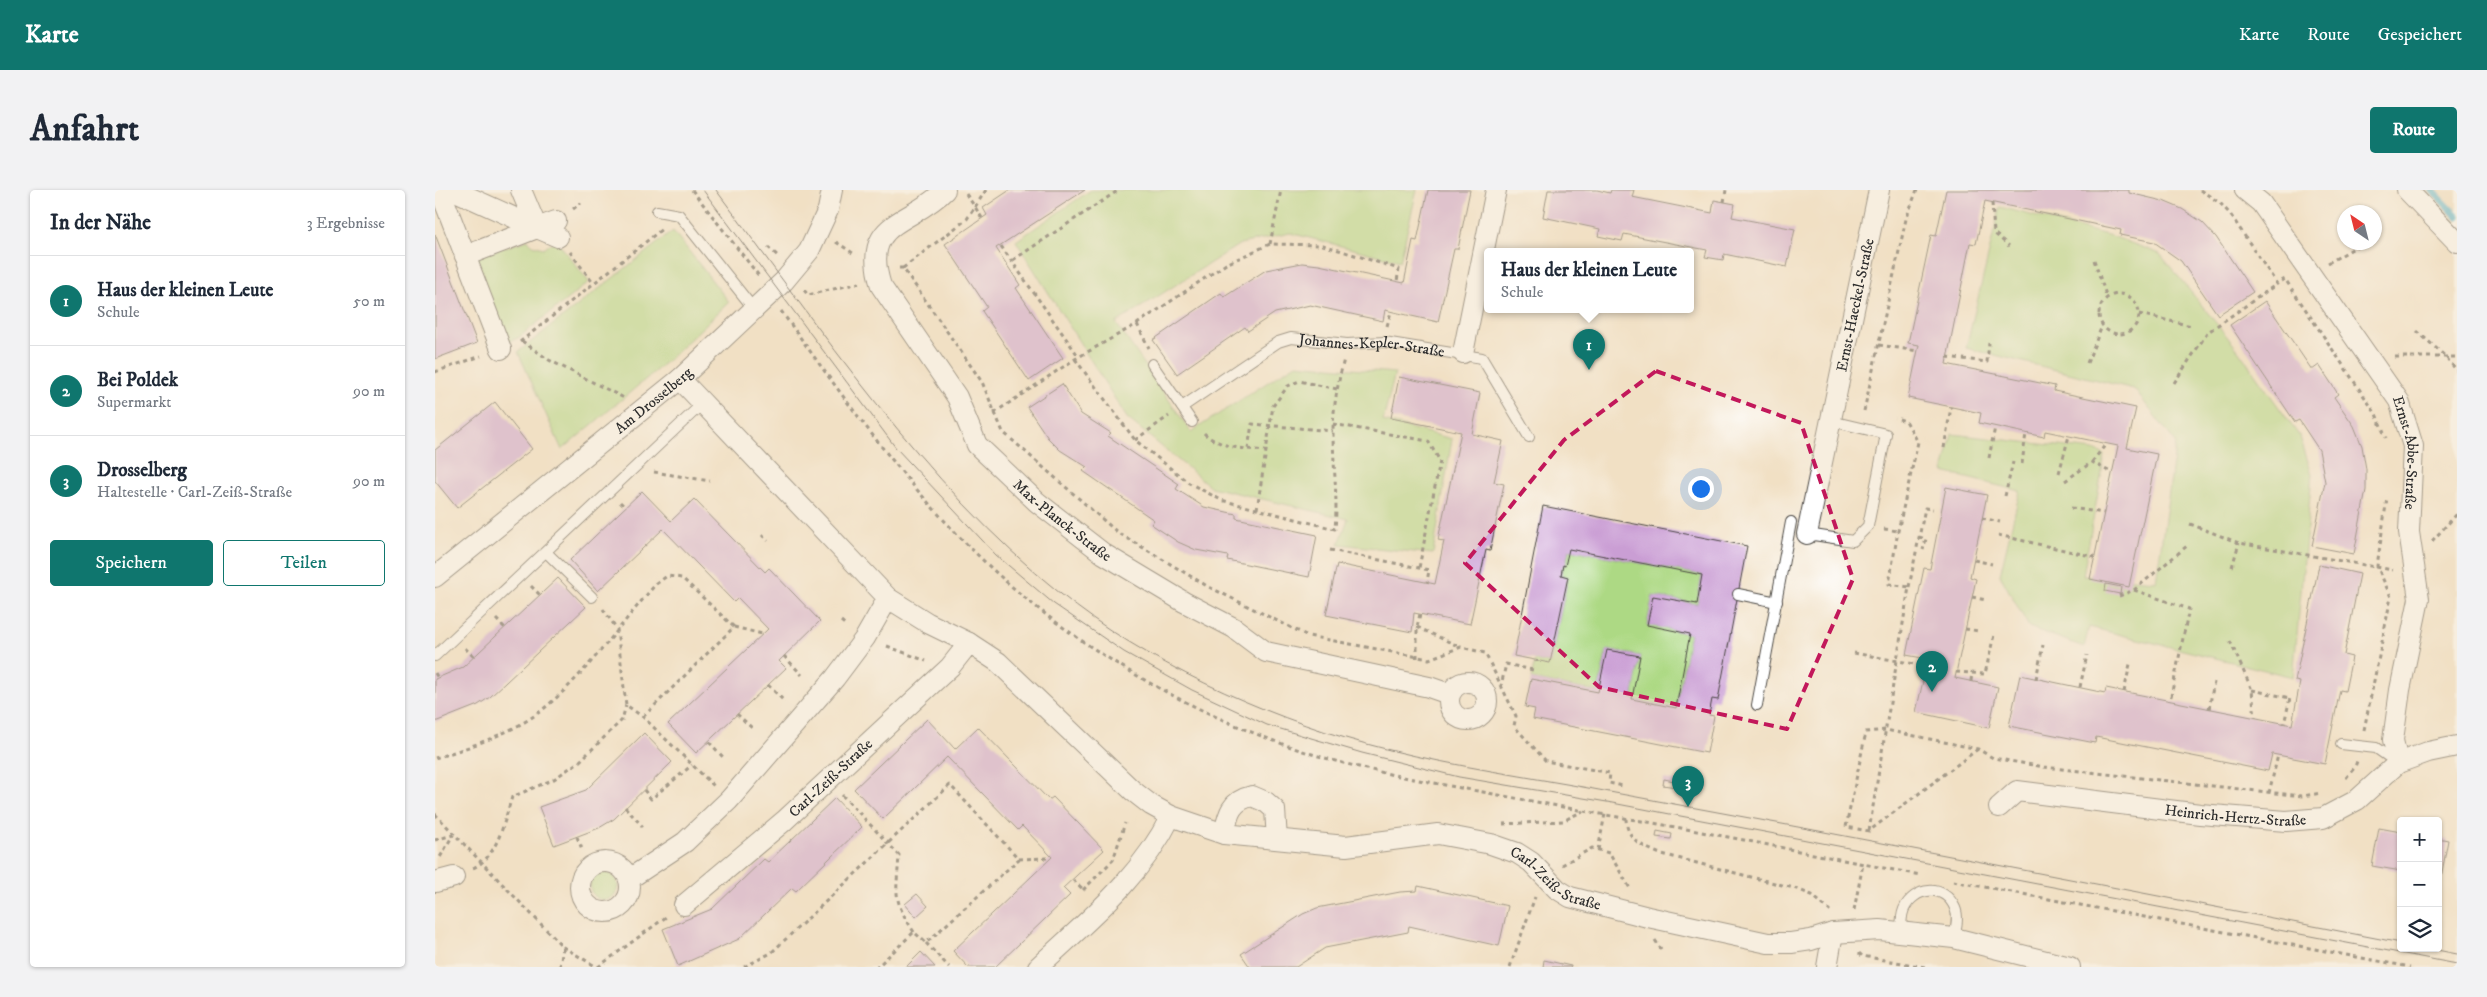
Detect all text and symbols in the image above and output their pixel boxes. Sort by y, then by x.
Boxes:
text: Karte [25,20,79,50]
text: Karte [2239,24,2279,46]
text: Route [2307,24,2350,46]
text: Gespeichert [2378,24,2462,46]
button: Route [2370,107,2457,153]
text: Anfahrt [30,108,139,152]
north arrow [2337,205,2382,250]
text: In der Nähe [50,210,151,236]
text: 3 Ergebnisse [307,213,385,233]
street label: Ernst-Haeckel-Straße [1832,237,1878,373]
popup [1484,248,1694,313]
text: Haus der kleinen Leute [1501,259,1677,282]
text: Haus der kleinen Leute [97,279,273,302]
text: Schule [1501,282,1544,302]
text: 1 [63,291,69,311]
text: 50 m [353,291,385,311]
text: Schule [97,302,140,322]
street label: Johannes-Kepler-Straße [1296,329,1446,361]
pin: 1 [1573,329,1605,370]
street label: Am Drosselberg [611,362,697,438]
text: Bei Poldek [97,369,178,392]
text: 2 [62,381,70,401]
text: 90 m [353,381,385,401]
text: Supermarkt [97,392,171,412]
street label: Ernst-Abbe-Straße [2388,393,2423,510]
text: Drosselberg [97,459,187,482]
text: 3 [63,471,69,491]
text: 90 m [353,471,385,491]
street label: Max-Planck-Straße [1009,475,1115,566]
your location [1688,476,1714,502]
text: Haltestelle · Carl-Zeiß-Straße [97,482,292,502]
button: Speichern [50,540,213,586]
button: Teilen [223,540,385,586]
pin: 2 [1916,651,1948,692]
street label: Carl-Zeiß-Straße [785,734,876,821]
pin: 3 [1672,766,1704,807]
street label: Heinrich-Hertz-Straße [2164,800,2307,831]
map controls [2397,817,2442,952]
button: + [2397,817,2442,862]
street label: Carl-Zeiß-Straße [1508,842,1603,914]
button: − [2397,862,2442,907]
button: layers [2397,907,2442,952]

